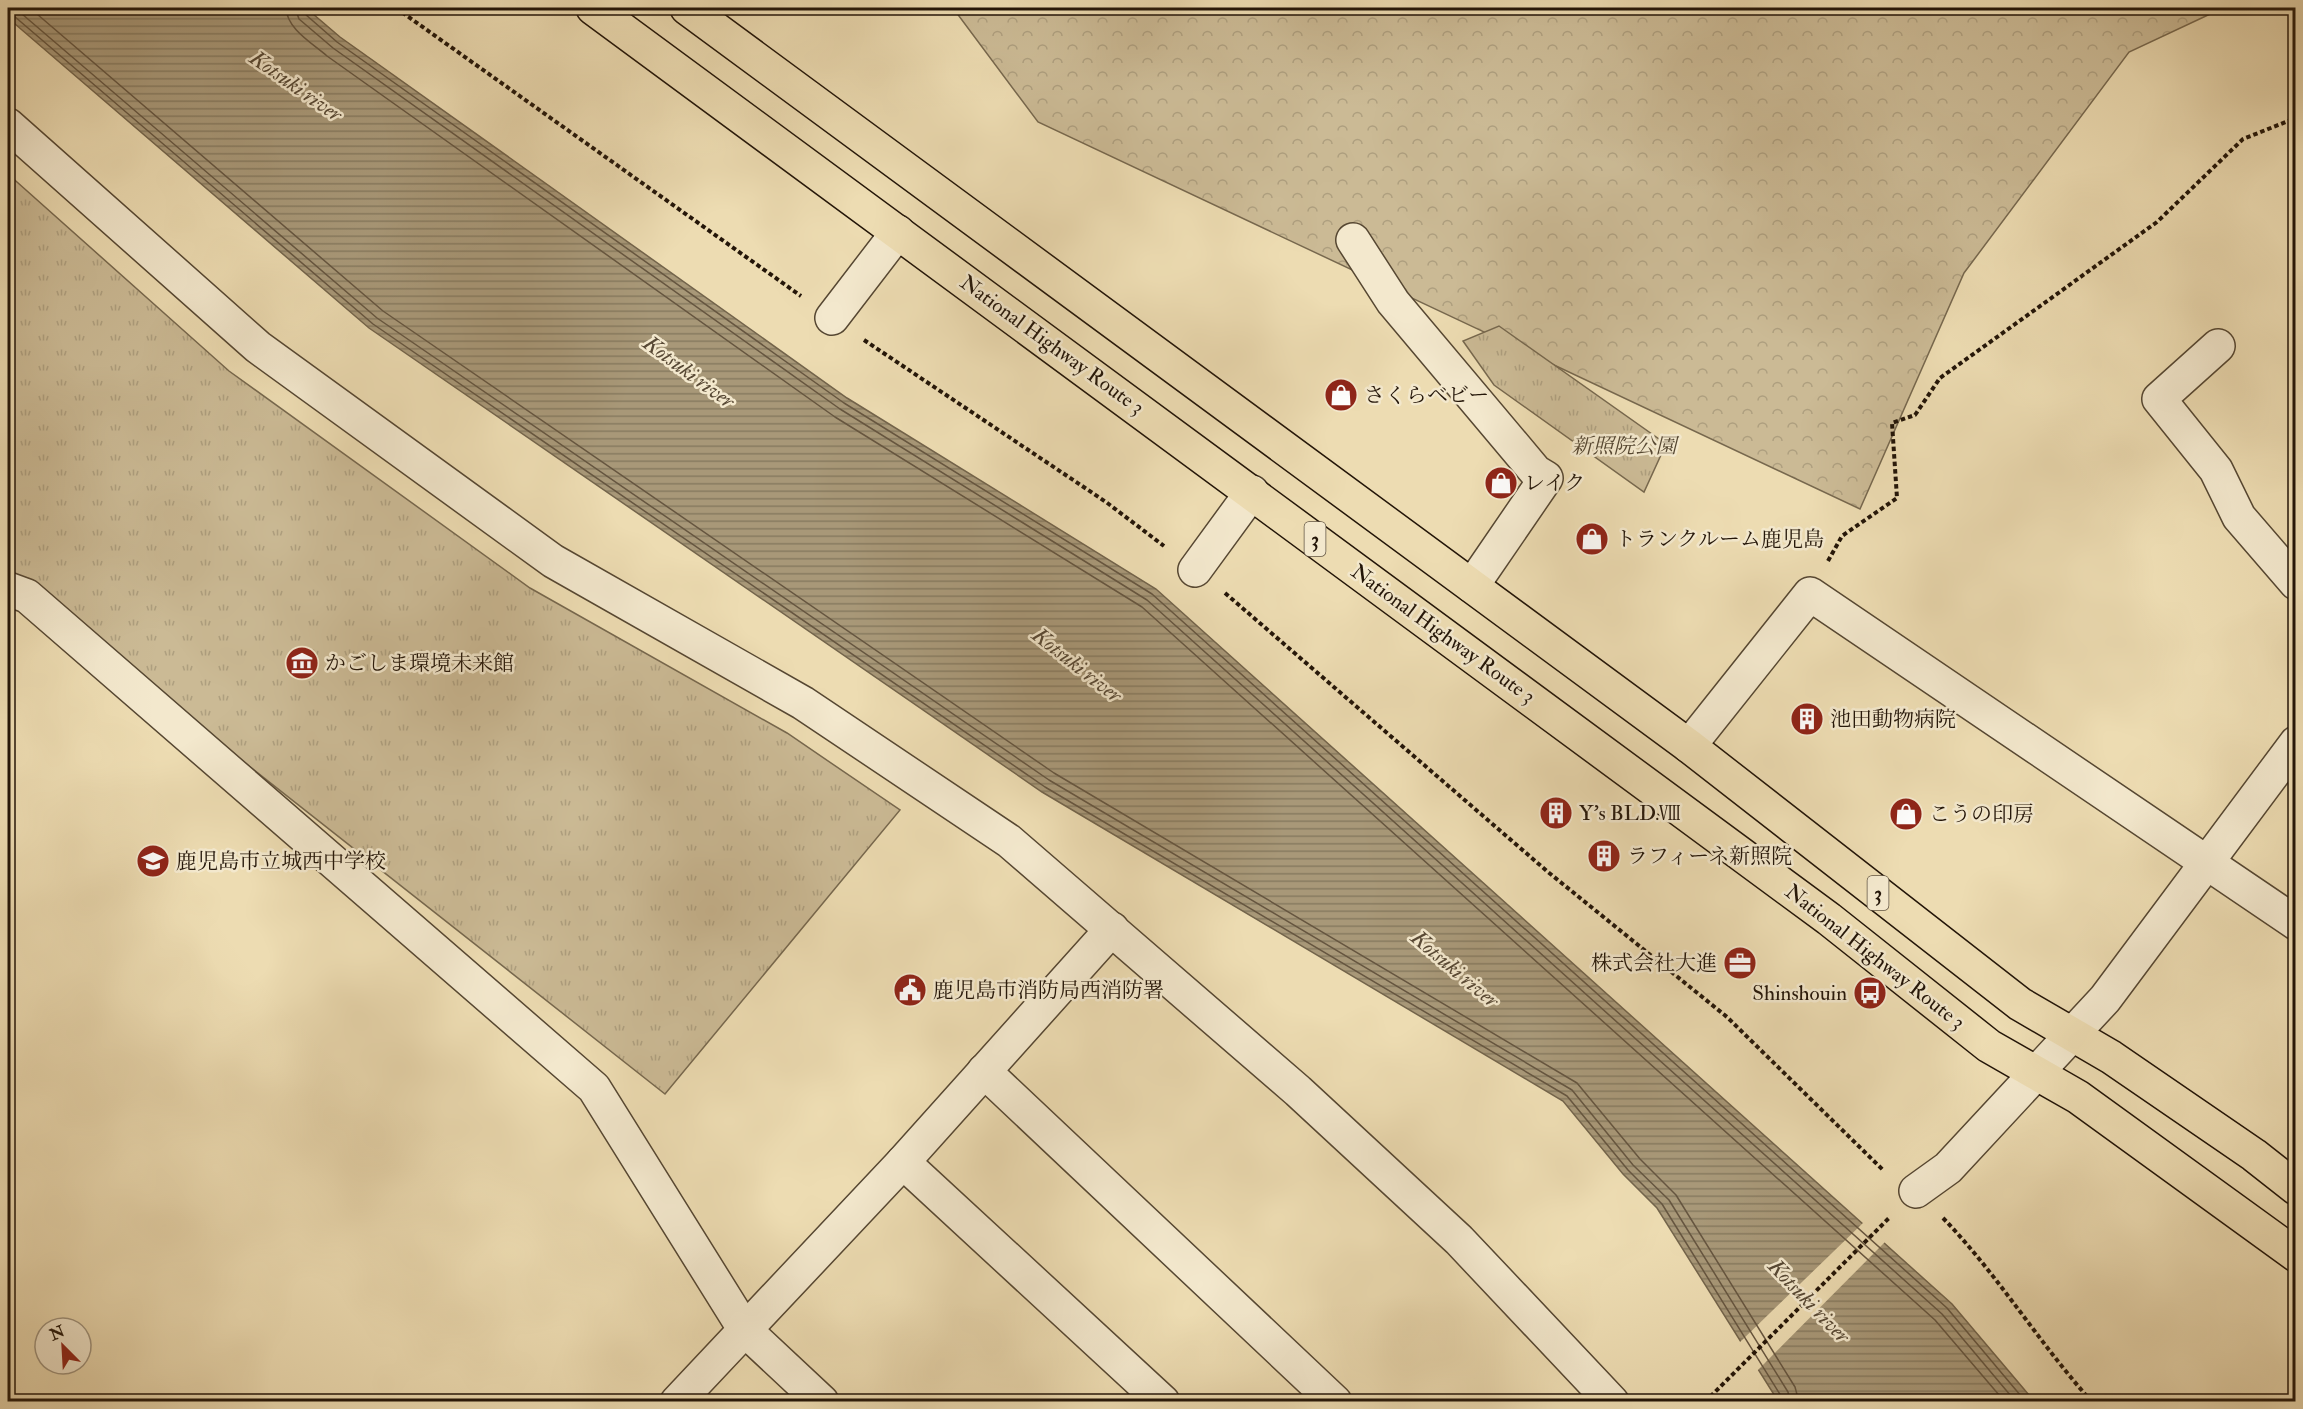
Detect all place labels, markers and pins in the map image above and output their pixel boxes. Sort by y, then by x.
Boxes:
shop icon: さくらベビー [1323,377,1359,413]
place label: さくらベビー [1364,382,1489,409]
shop icon: レイク [1483,465,1519,501]
place label: レイク [1524,470,1586,497]
shop icon: トランクルーム鹿児島 [1574,521,1610,557]
place label: トランクルーム鹿児島 [1615,526,1824,553]
museum icon: かごしま環境未来館 [284,645,320,681]
place label: かごしま環境未来館 [325,650,514,677]
building icon: 池田動物病院 [1789,701,1825,737]
place label: 池田動物病院 [1830,706,1956,733]
building icon: Y's BLD.Ⅷ [1538,795,1574,831]
shop icon: こうの印房 [1888,796,1924,832]
place label: Y's BLD.Ⅷ [1579,800,1680,827]
place label: こうの印房 [1929,801,2034,828]
building icon: ラフィーネ新照院 [1586,838,1622,874]
school or university icon: 鹿児島市立城西中学校 [135,843,171,879]
place label: ラフィーネ新照院 [1627,843,1792,870]
place label: 鹿児島市立城西中学校 [176,848,386,875]
office icon: 株式会社大進 [1722,945,1758,981]
place label: 株式会社大進 [1591,950,1717,977]
public building icon: 鹿児島市消防局西消防署 [892,972,928,1008]
bus stop icon: Shinshouin [1852,975,1888,1011]
place label: 鹿児島市消防局西消防署 [933,977,1164,1004]
place label: Shinshouin [1752,980,1847,1007]

